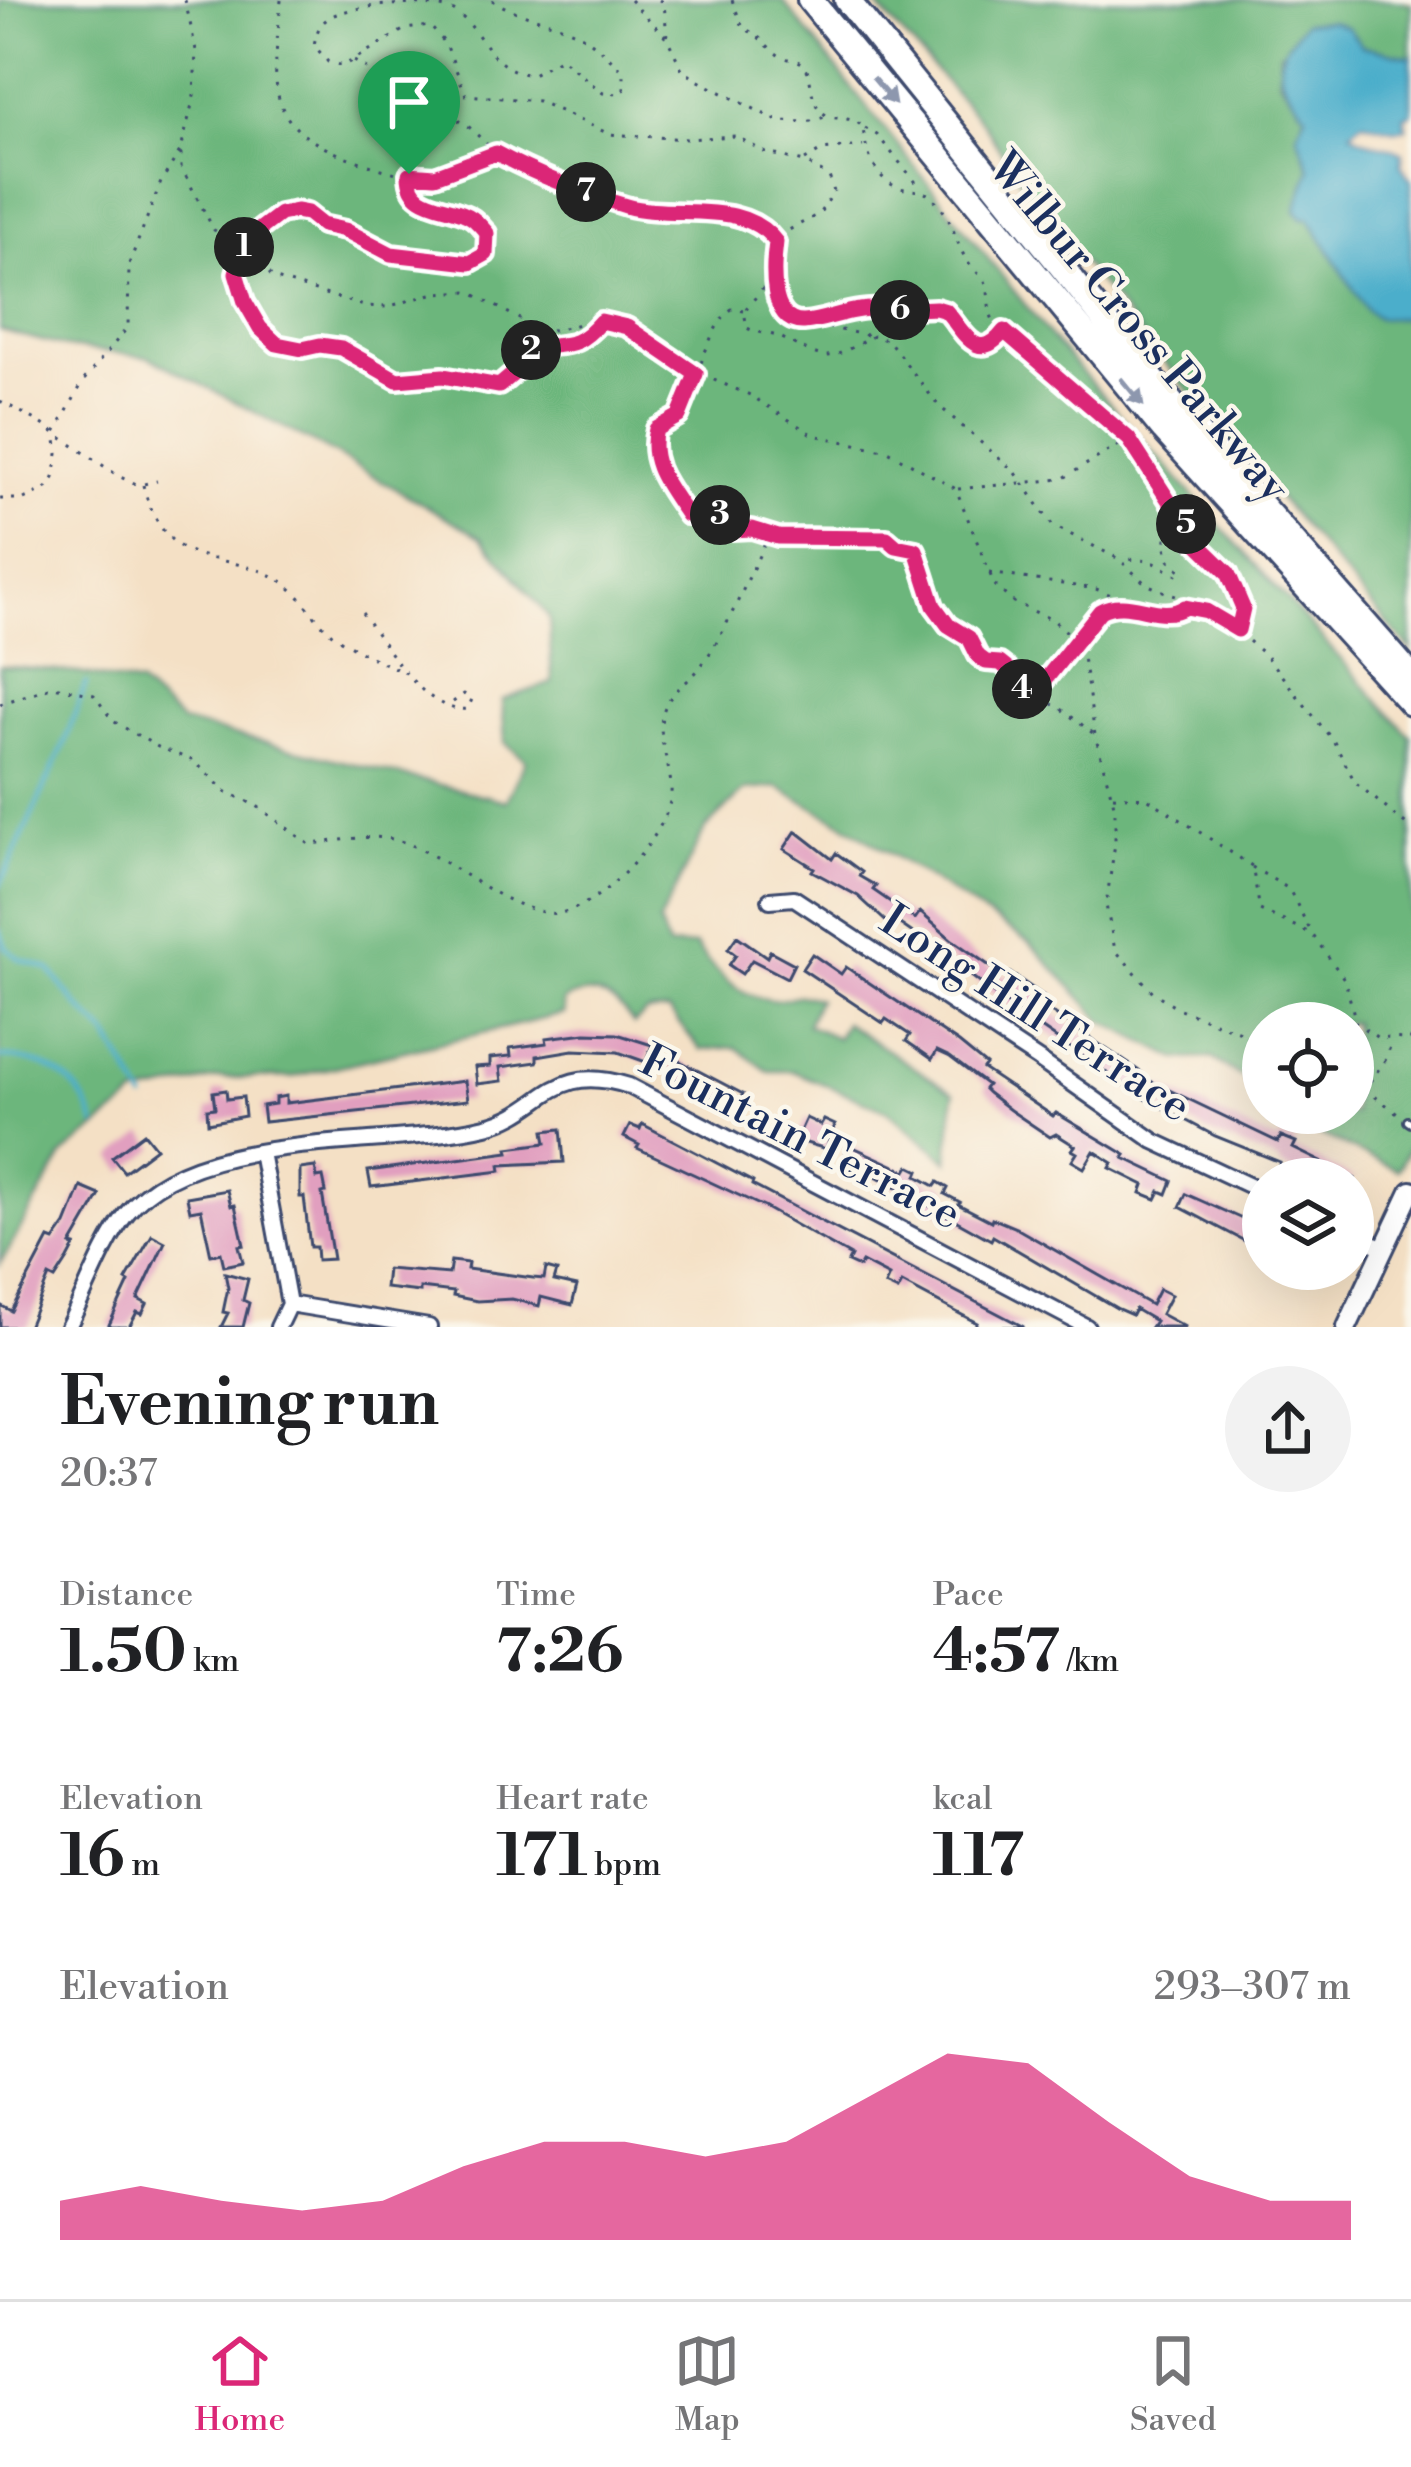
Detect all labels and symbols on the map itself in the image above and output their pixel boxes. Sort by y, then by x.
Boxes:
pin [358,51,460,174]
one-way arrow [871,75,896,106]
street label: Wilbur Cross Parkway [973,140,1302,516]
pin: 7 [556,162,616,222]
pin: 1 [214,217,274,277]
pin: 6 [870,280,930,340]
pin: 2 [501,320,561,380]
one-way arrow [1119,376,1145,407]
pin: 3 [690,485,750,545]
pin: 5 [1156,494,1216,554]
pin: 4 [992,659,1052,719]
street label: Long Hill Terrace [869,892,1201,1136]
street label: Fountain Terrace [630,1033,970,1243]

